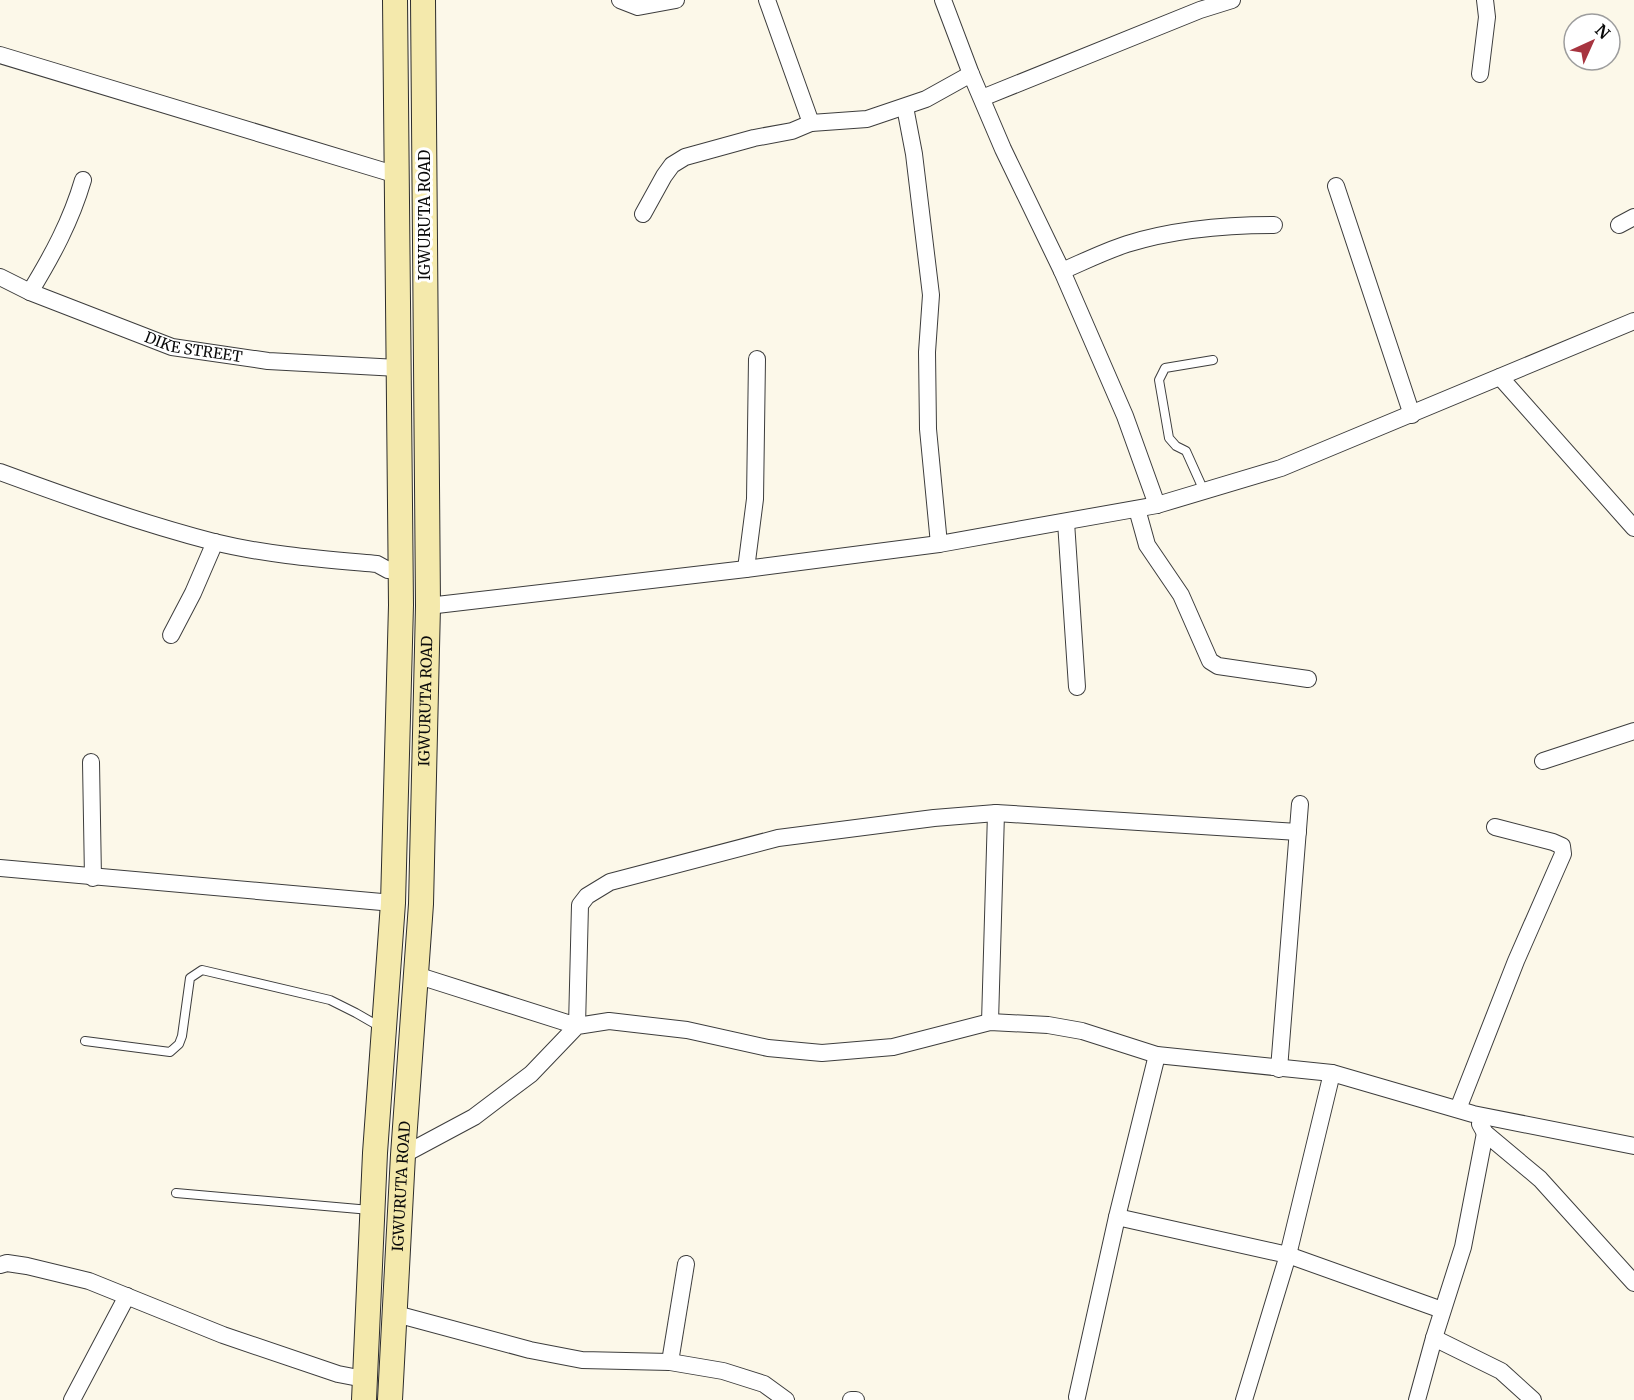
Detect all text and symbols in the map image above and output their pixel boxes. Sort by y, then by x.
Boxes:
north arrow [1562,12,1622,72]
text: N [1591,20,1614,43]
street label: IGWURUTA ROAD [415,150,434,280]
street label: DIKE STREET [142,327,244,366]
street label: IGWURUTA ROAD [414,636,436,767]
street label: IGWURUTA ROAD [388,1120,414,1252]

